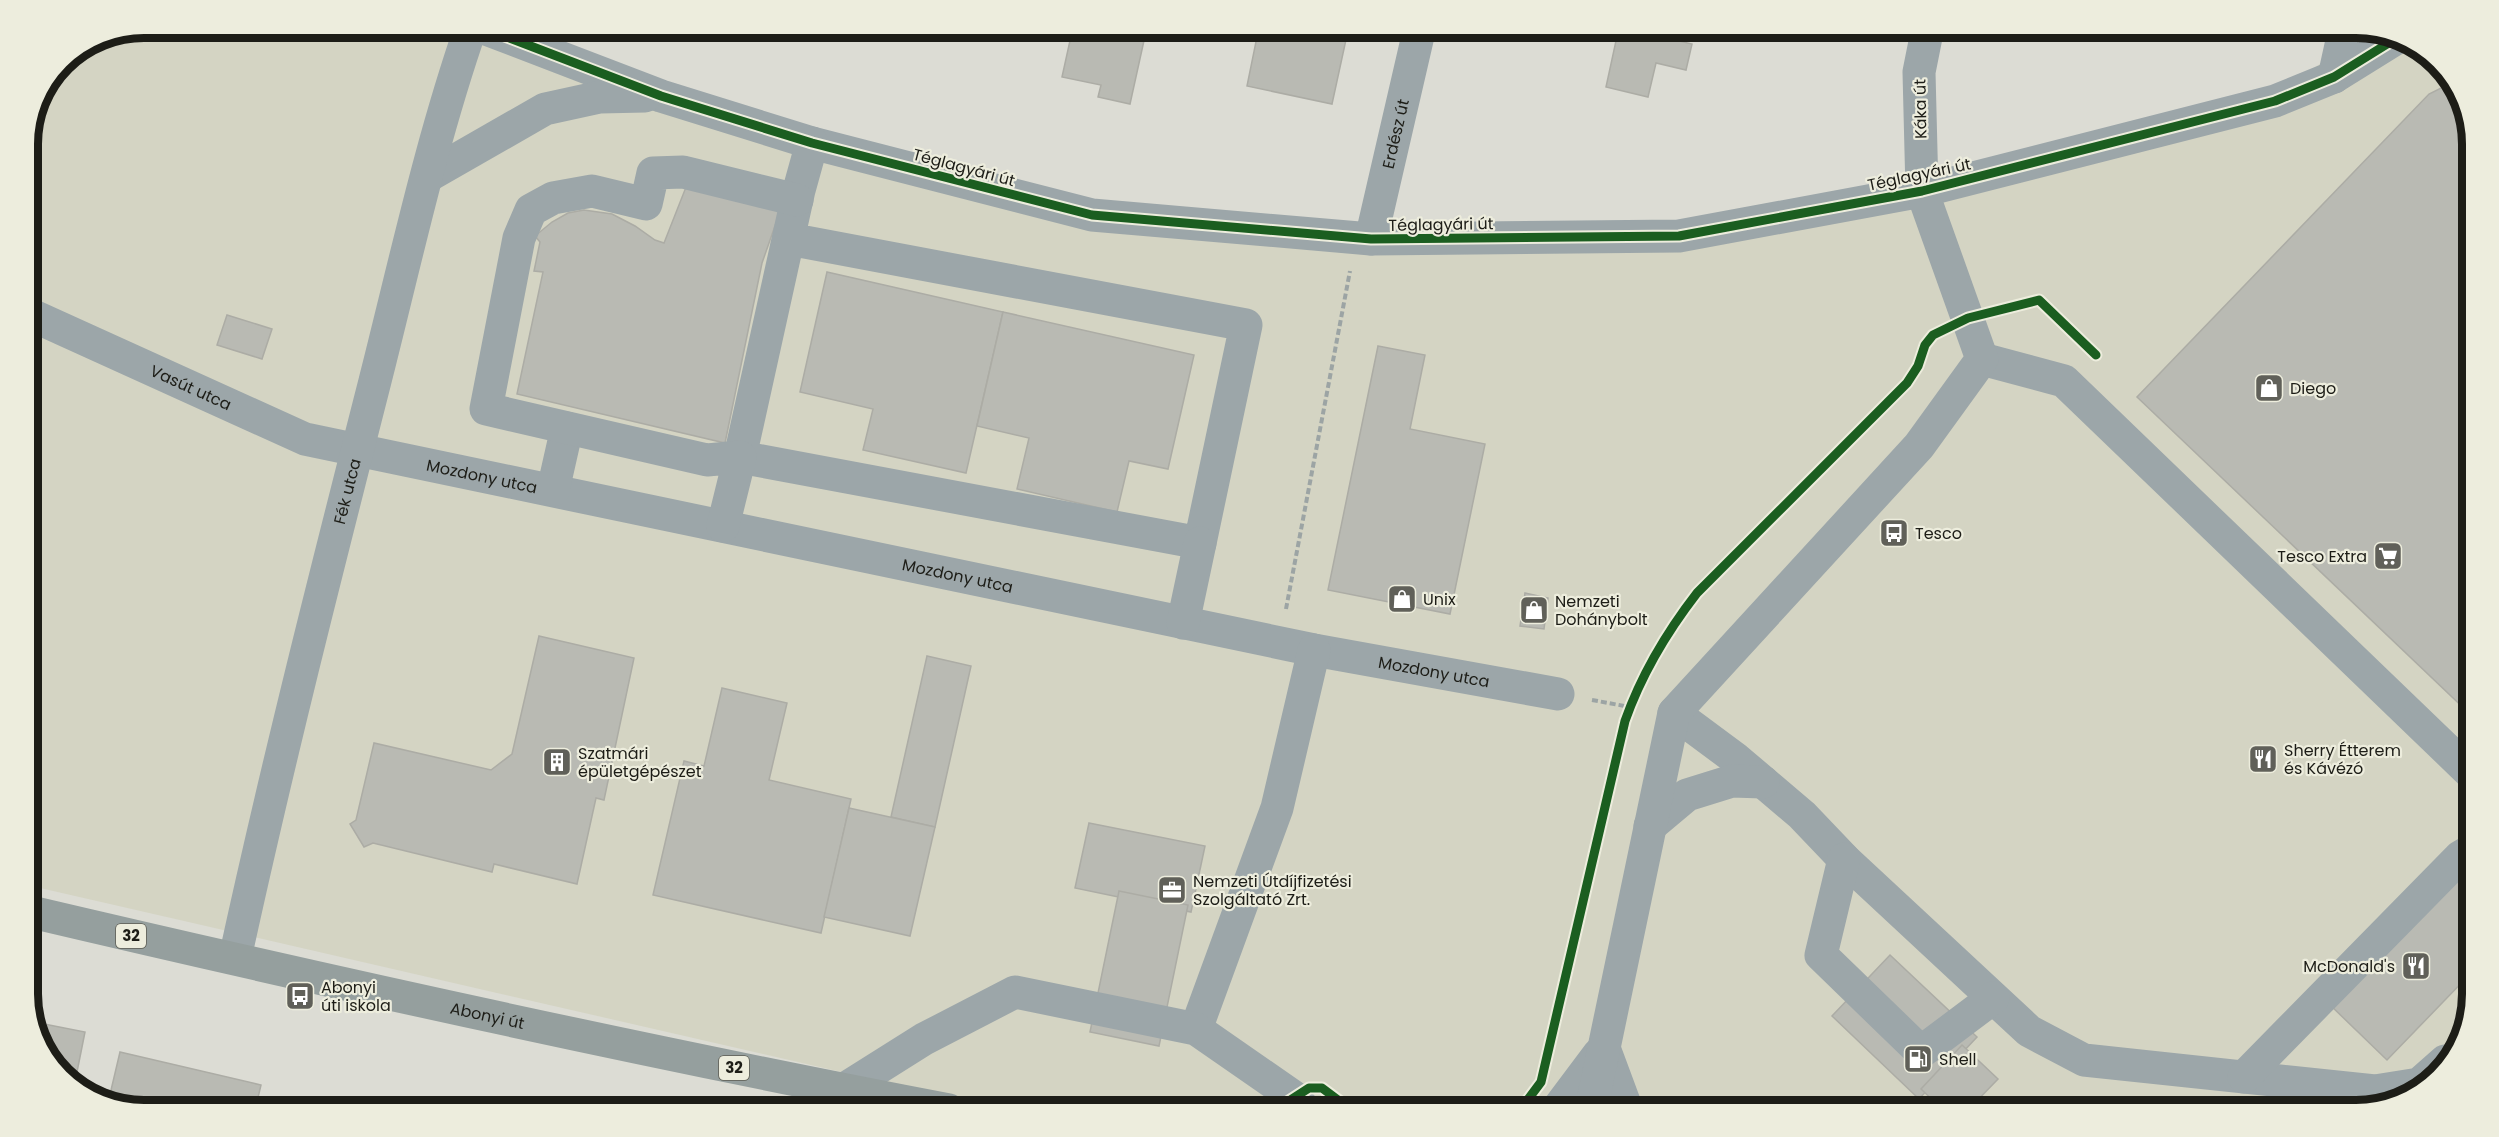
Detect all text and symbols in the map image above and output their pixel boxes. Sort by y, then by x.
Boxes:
street label: Káka út [1908,79,1933,139]
street label: Erdész út [1377,97,1415,171]
street label: Téglagyári út [910,143,1018,192]
street label: Téglagyári út [1865,152,1973,197]
street label: Téglagyári út [1388,212,1494,237]
street label: Vasút utca [146,359,235,416]
shop icon: Diego [2253,372,2285,404]
place label: Diego [2290,377,2336,400]
street label: Mozdony utca [424,454,539,499]
street label: Fék utca [328,456,367,527]
bus stop icon: Tesco [1878,517,1910,549]
place label: Tesco [1915,522,1962,545]
supermarket icon: Tesco Extra [2372,540,2404,572]
place label: Tesco Extra [2277,545,2367,568]
street label: Mozdony utca [900,553,1015,599]
shop icon: Unix [1386,583,1418,615]
place label: Unix [1423,588,1456,611]
place label: Nemzeti Dohánybolt [1555,590,1648,631]
shop icon: Nemzeti Dohánybolt [1518,594,1550,626]
street label: Mozdony utca [1376,651,1491,693]
place label: Sherry Étterem és Kávézó [2284,739,2401,780]
place label: Szatmári épületgépészet [578,742,702,783]
restaurant icon: Sherry Étterem és Kávézó [2247,743,2279,775]
building icon: Szatmári épületgépészet [541,746,573,778]
place label: Nemzeti Útdíjfizetési Szolgáltató Zrt. [1193,870,1352,911]
office icon: Nemzeti Útdíjfizetési Szolgáltató Zrt. [1156,874,1188,906]
road number: 32 [116,924,146,948]
restaurant icon: McDonald's [2400,950,2432,982]
place label: McDonald's [2303,955,2395,978]
place label: Abonyi úti iskola [321,976,391,1017]
bus stop icon: Abonyi úti iskola [284,980,316,1012]
street label: Abonyi út [448,997,527,1035]
fuel station icon: Shell [1902,1043,1934,1075]
place label: Shell [1939,1048,1976,1071]
road number: 32 [719,1056,749,1080]

